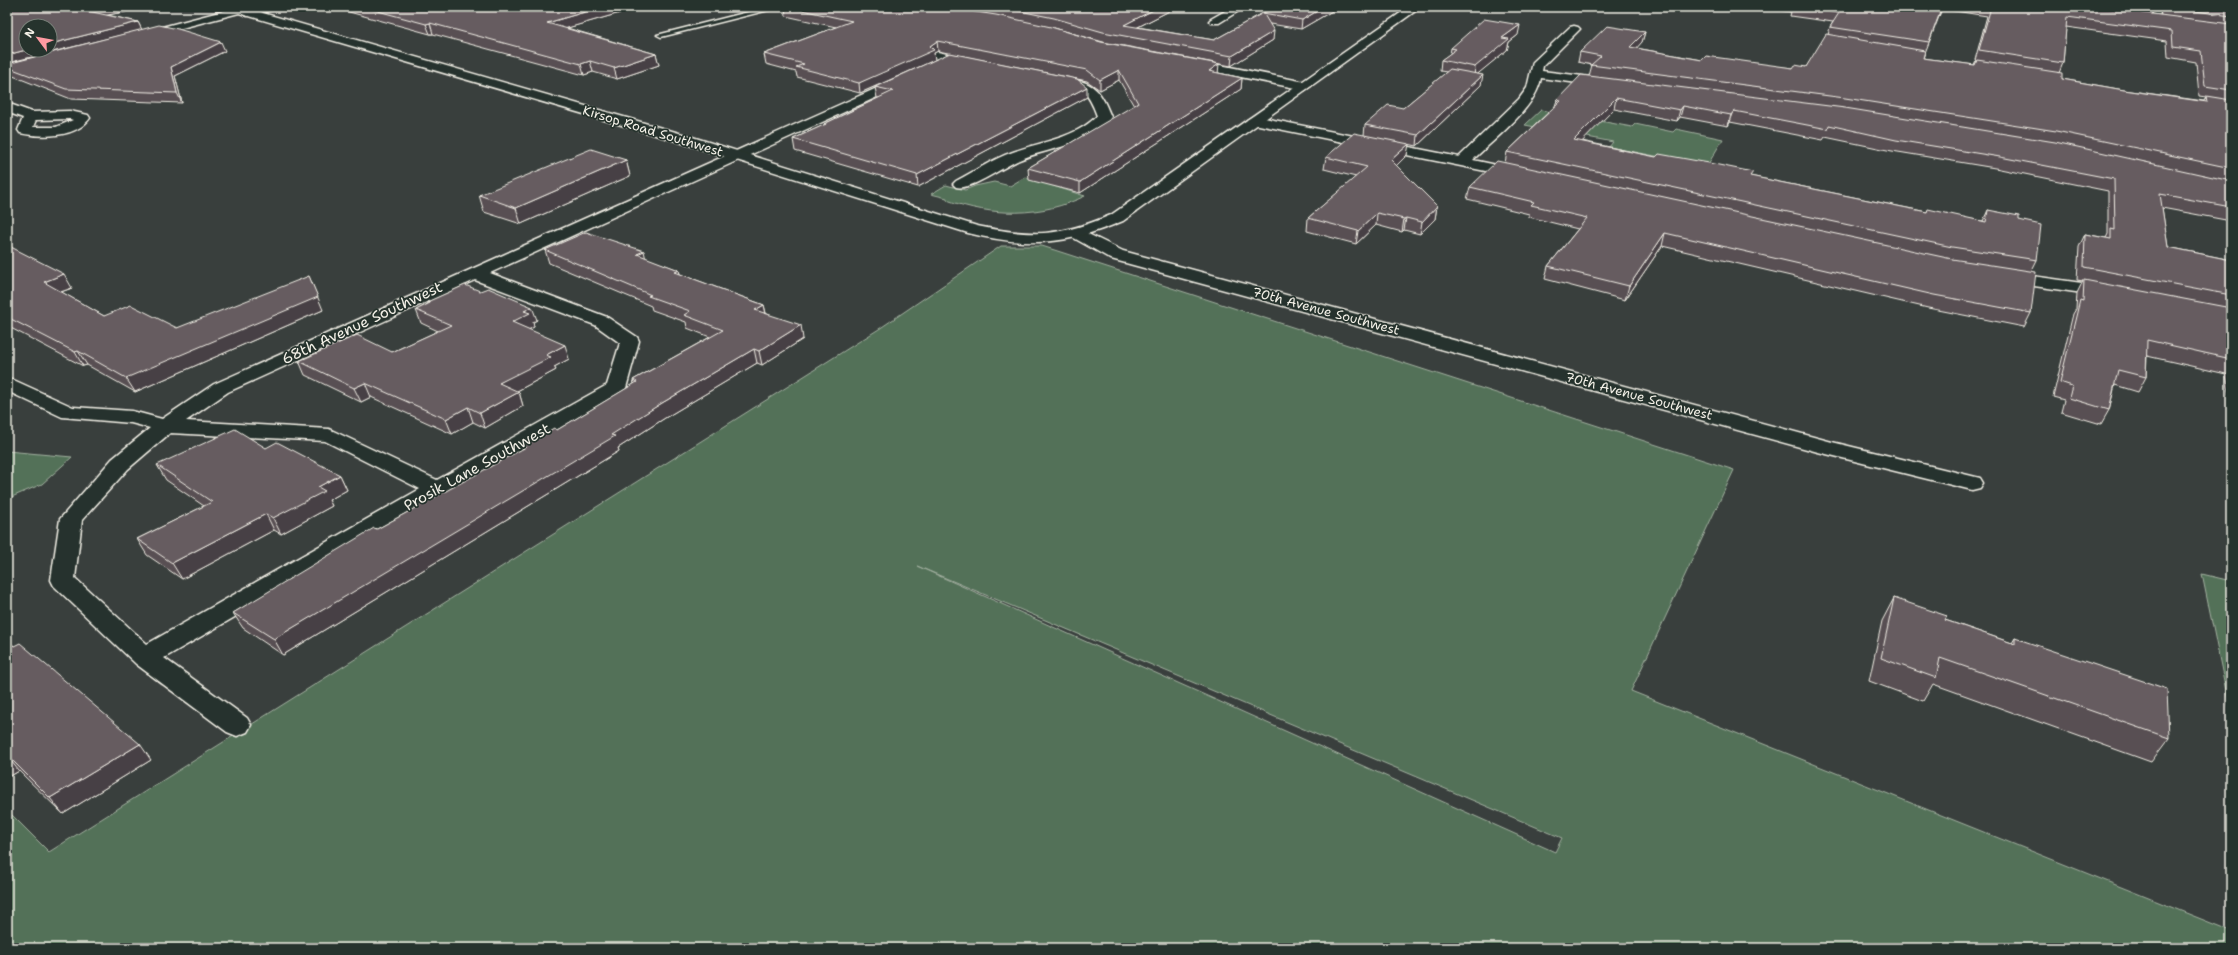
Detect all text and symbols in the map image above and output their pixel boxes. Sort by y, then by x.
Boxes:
north arrow [18,18,58,58]
text: N [21,25,39,41]
street label: Kirsop Road Southwest [581,102,726,161]
street label: 68th Avenue Southwest [279,277,445,369]
street label: 70th Avenue Southwest [1250,283,1402,339]
street label: 70th Avenue Southwest [1563,368,1715,424]
street label: Prosik Lane Southwest [400,418,554,516]

